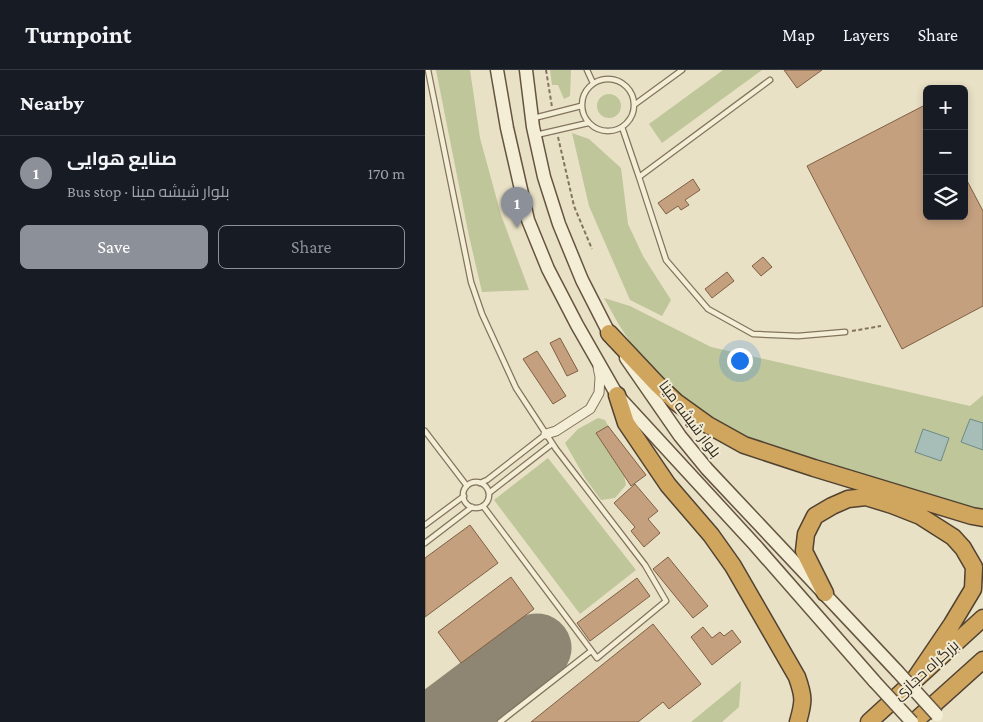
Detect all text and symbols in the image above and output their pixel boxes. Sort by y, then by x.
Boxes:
text: Turnpoint [25,21,131,48]
text: Map [782,25,815,45]
text: Layers [843,25,890,45]
text: Share [918,25,958,45]
map controls [923,85,968,220]
button: + [923,85,968,130]
text: Nearby [20,91,84,115]
button: − [923,130,968,175]
text: صنایع هوایی [67,148,177,169]
text: 1 [33,165,39,182]
text: 170 m [368,165,405,182]
button: layers [923,175,968,220]
text: Bus stop · بلوار شیشه مینا [67,183,229,200]
pin: 1 [501,187,533,228]
button: Save [20,225,208,269]
button: Share [218,225,405,269]
your location [727,348,753,374]
street label: بلوار شیشه مینا [655,377,724,461]
street label: بزرگراه حجازی [890,637,963,705]

